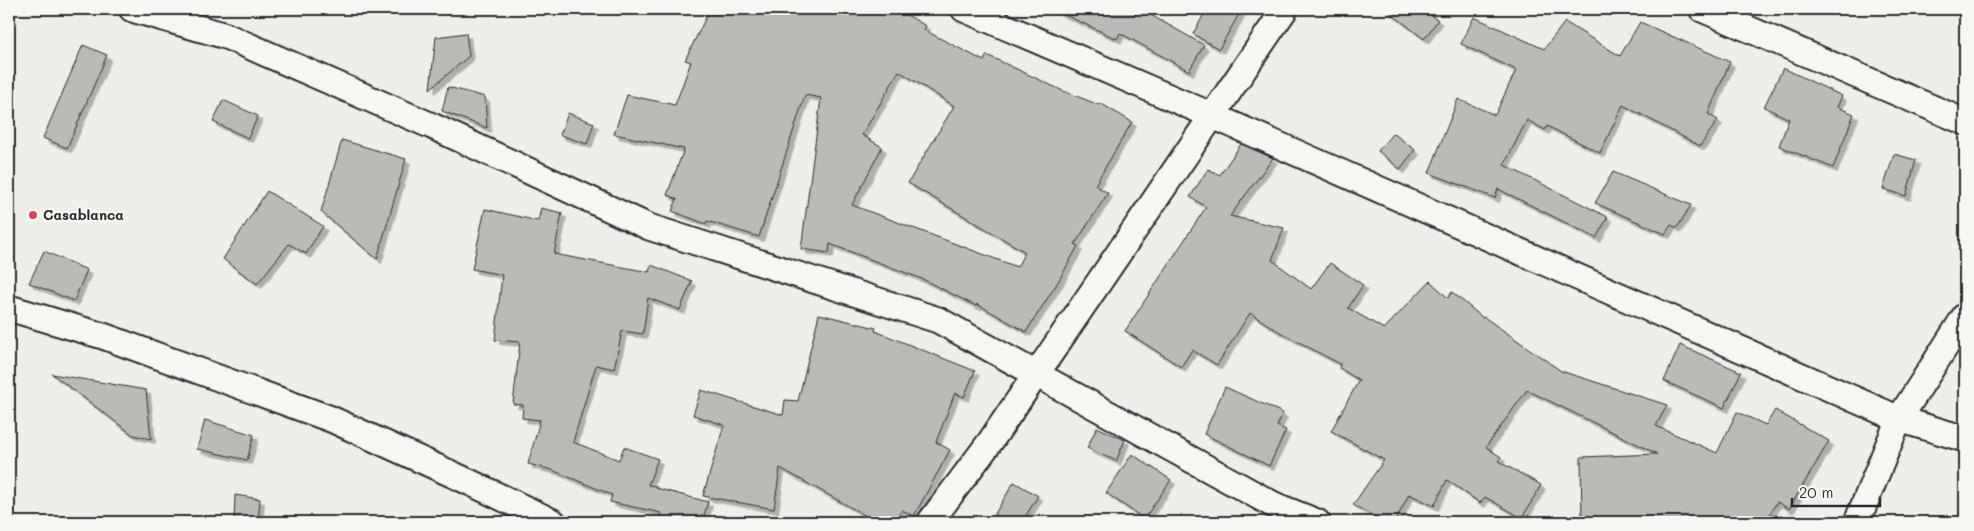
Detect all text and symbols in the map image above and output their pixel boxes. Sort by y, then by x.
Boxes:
place label: Casablanca [43,205,124,224]
marker: Casablanca [27,209,39,221]
scale bar [1792,476,1879,508]
text: 20 m [1799,482,1833,502]

